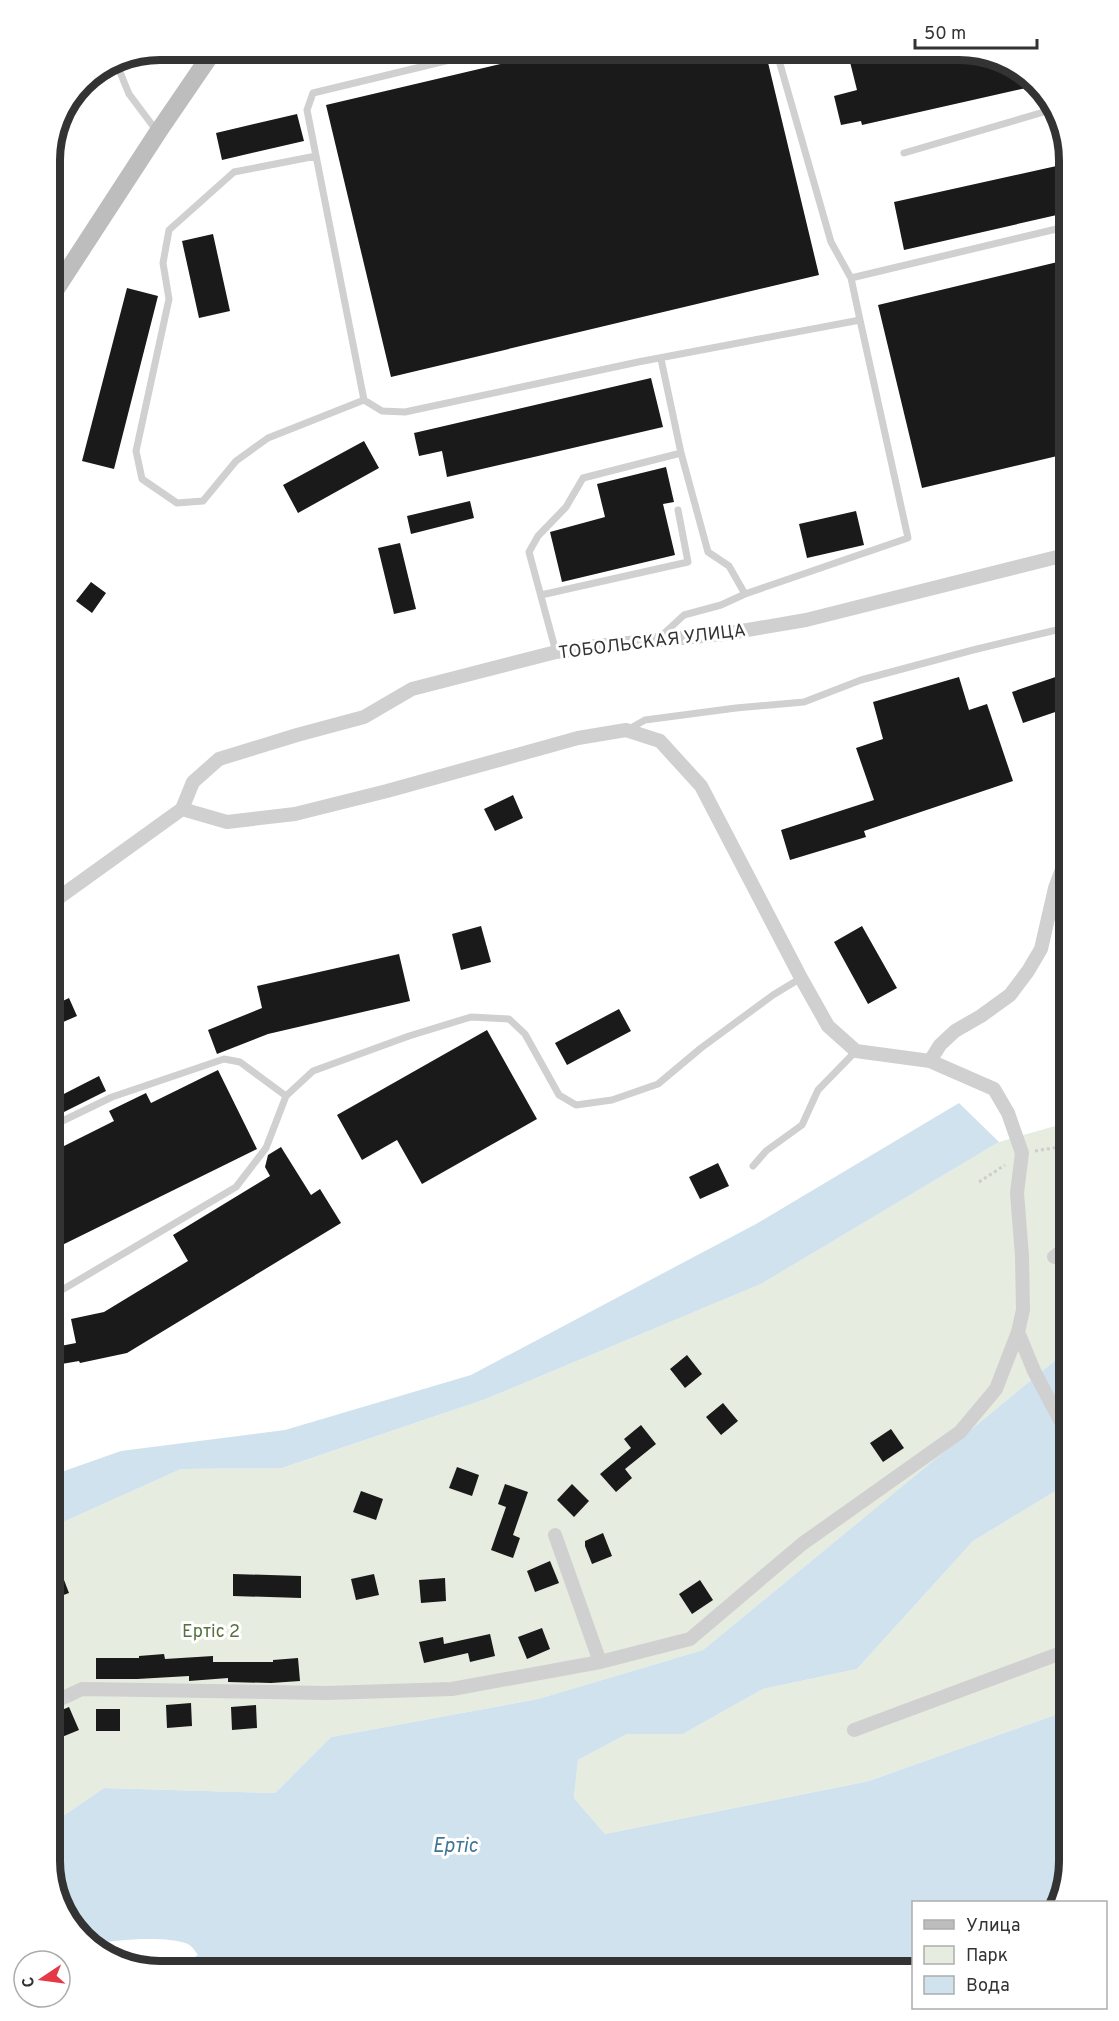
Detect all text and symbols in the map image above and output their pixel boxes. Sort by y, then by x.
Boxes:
scale bar [915,12,1036,50]
text: 50 m [924,23,966,46]
street label: ТОБОЛЬСКАЯ УЛИЦА [557,620,747,665]
park label: Ертіс 2 [182,1621,240,1644]
water label: Ертіс [432,1834,478,1860]
legend [912,1901,1107,2009]
text: Улица [966,1915,1020,1938]
text: Парк [966,1945,1008,1968]
north arrow [12,1949,72,2009]
text: С [18,1975,40,1989]
text: Вода [966,1975,1010,1998]

